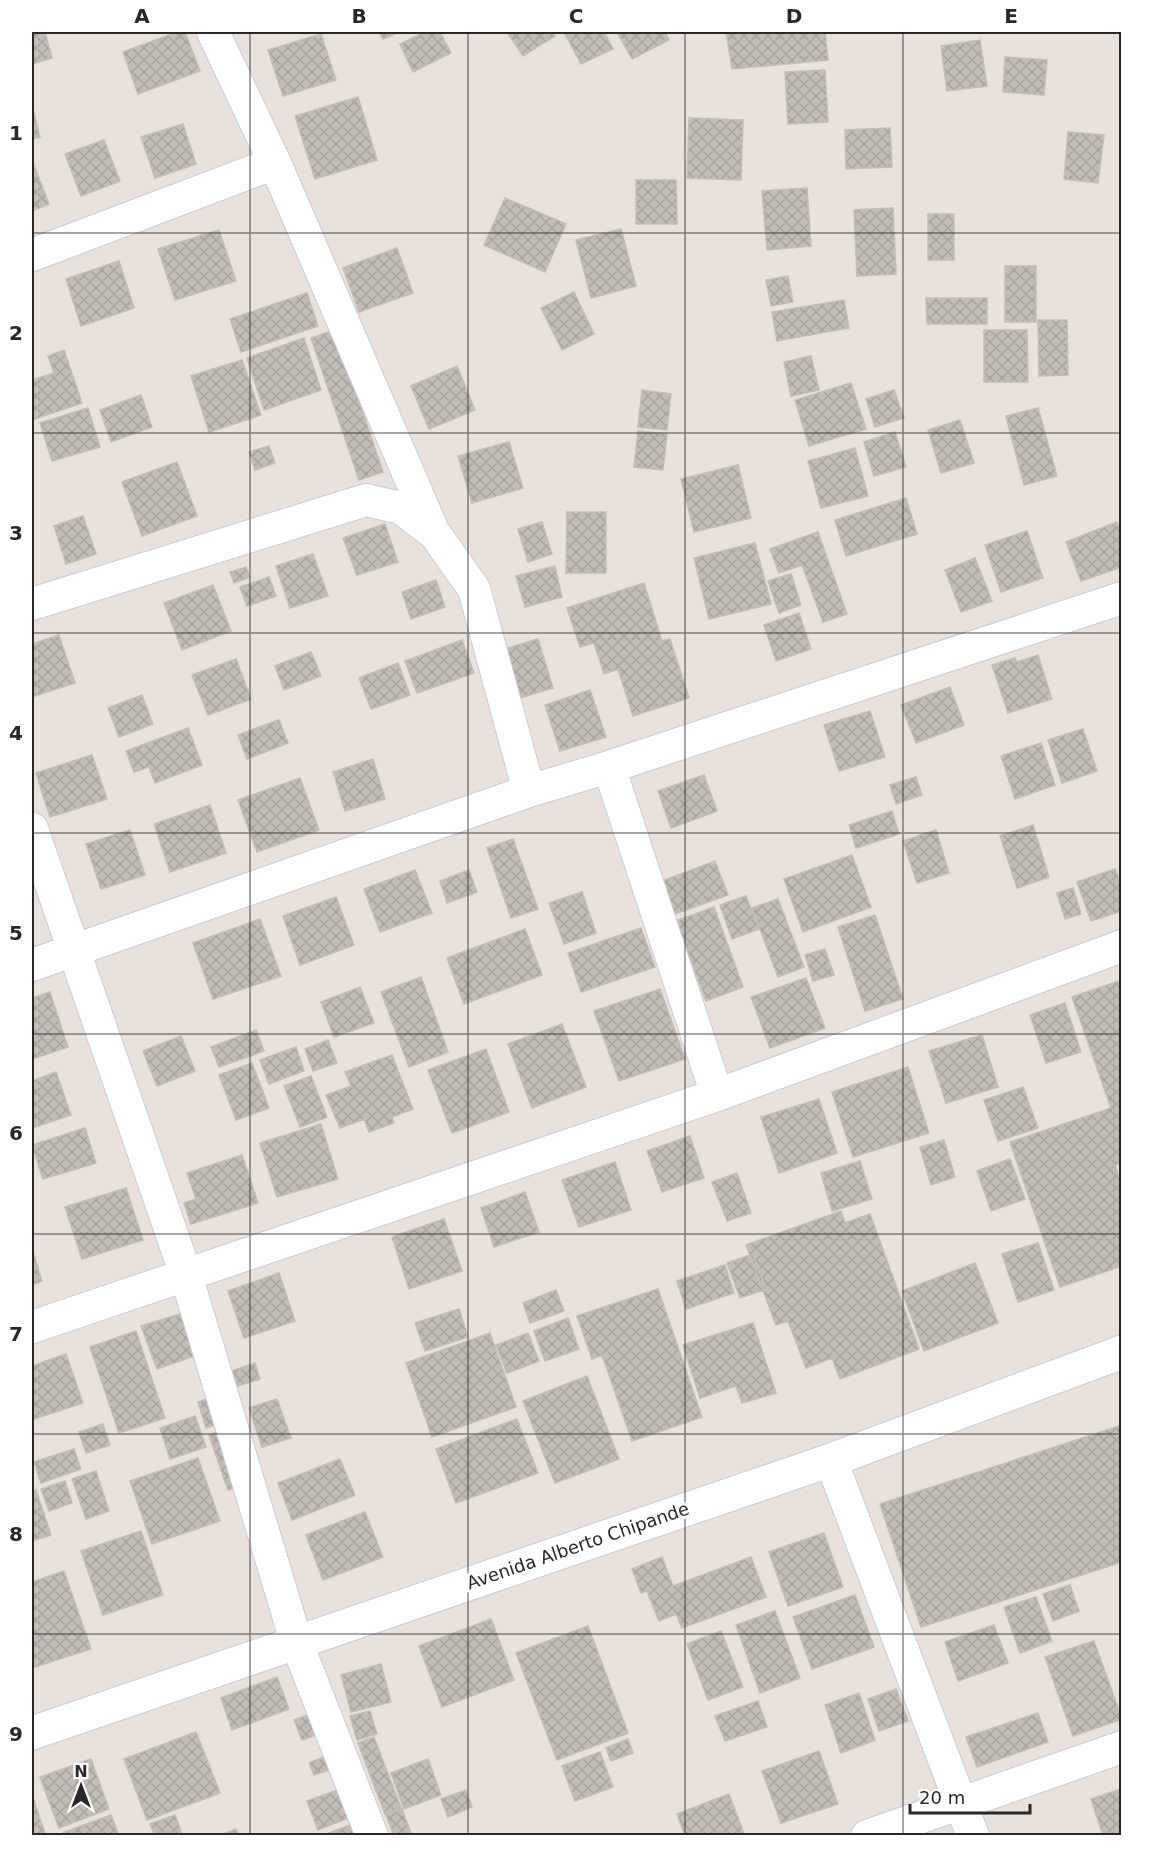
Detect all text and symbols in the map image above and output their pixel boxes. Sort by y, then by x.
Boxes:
text: A [134,4,150,28]
text: B [351,4,367,28]
text: C [569,4,583,28]
text: D [786,4,802,28]
text: E [1004,4,1018,28]
text: 1 [9,121,23,145]
text: 2 [9,321,23,345]
text: 3 [9,521,23,545]
text: 4 [9,721,23,745]
text: 5 [9,921,23,945]
text: 6 [9,1121,23,1145]
text: 7 [9,1322,23,1346]
street label: Avenida Alberto Chipande [464,1498,692,1594]
text: 8 [9,1522,23,1546]
text: 9 [9,1722,23,1746]
north arrow [51,1756,111,1816]
text: N [74,1762,88,1781]
scale bar [910,1777,1030,1815]
text: 20 m [919,1787,965,1808]

